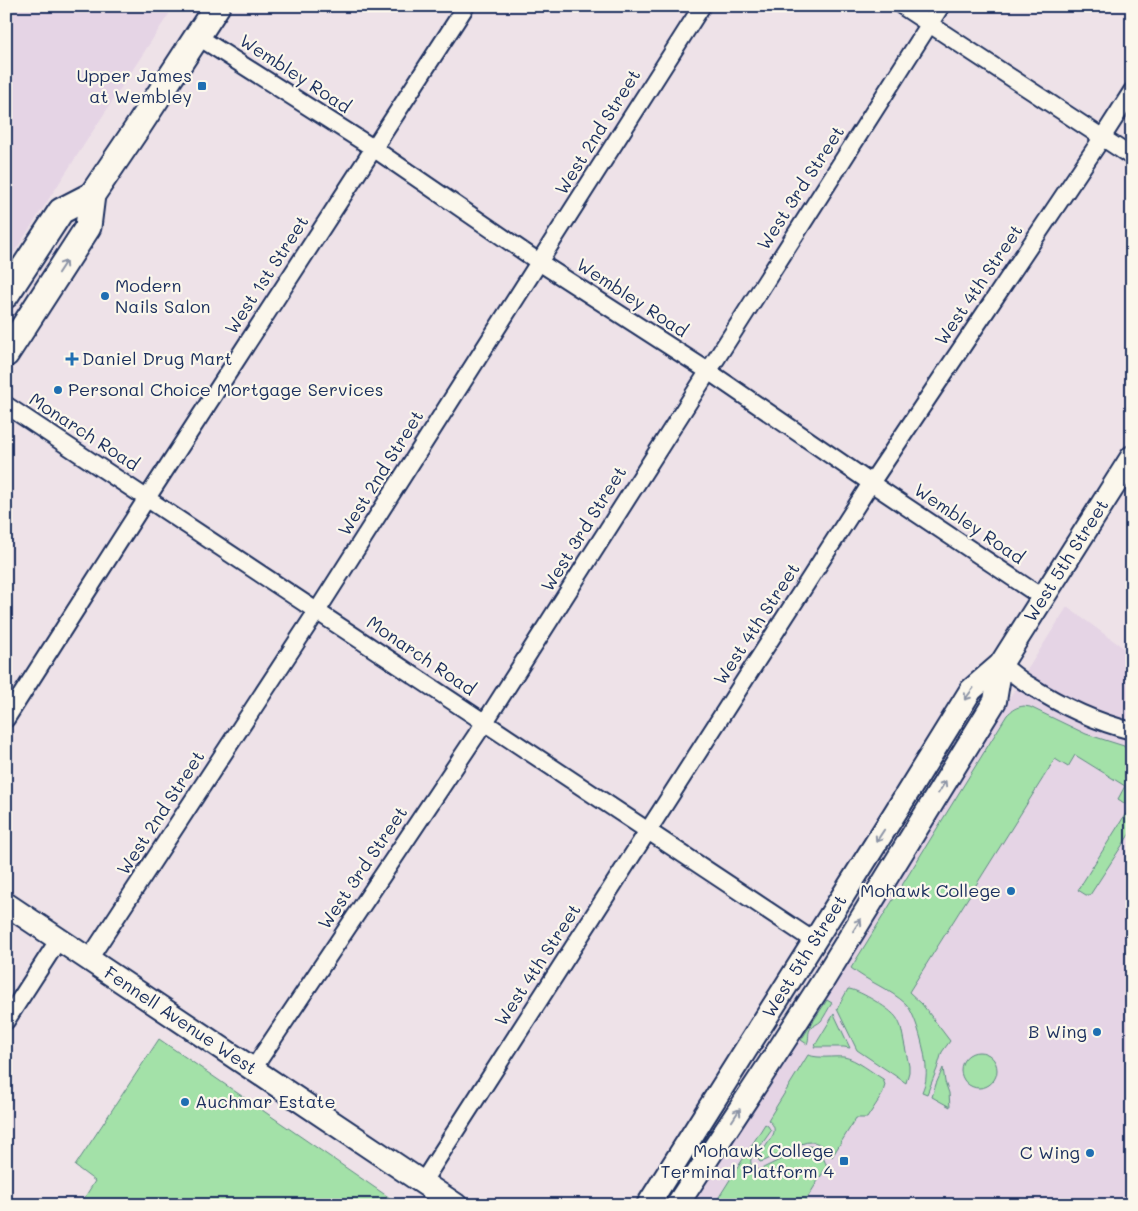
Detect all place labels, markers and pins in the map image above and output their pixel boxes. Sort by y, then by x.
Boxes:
place label: Upper James at Wembley [77,63,192,108]
marker: Upper James at Wembley [196,80,208,92]
place label: Modern Nails Salon [115,273,211,318]
marker: Modern Nails Salon [99,290,111,302]
place label: Daniel Drug Mart [82,346,232,370]
marker: Daniel Drug Mart [66,353,78,365]
place label: Personal Choice Mortgage Services [68,377,384,401]
marker: Personal Choice Mortgage Services [52,384,64,396]
place label: Mohawk College [860,878,1001,902]
marker: Mohawk College [1005,885,1017,897]
place label: B Wing [1028,1019,1087,1043]
marker: B Wing [1091,1026,1103,1038]
place label: Auchmar Estate [195,1089,336,1113]
marker: Auchmar Estate [179,1096,191,1108]
place label: Mohawk College Terminal Platform 4 [660,1138,834,1183]
place label: C Wing [1020,1140,1080,1164]
marker: C Wing [1084,1147,1096,1159]
marker: Mohawk College Terminal Platform 4 [838,1155,850,1167]

